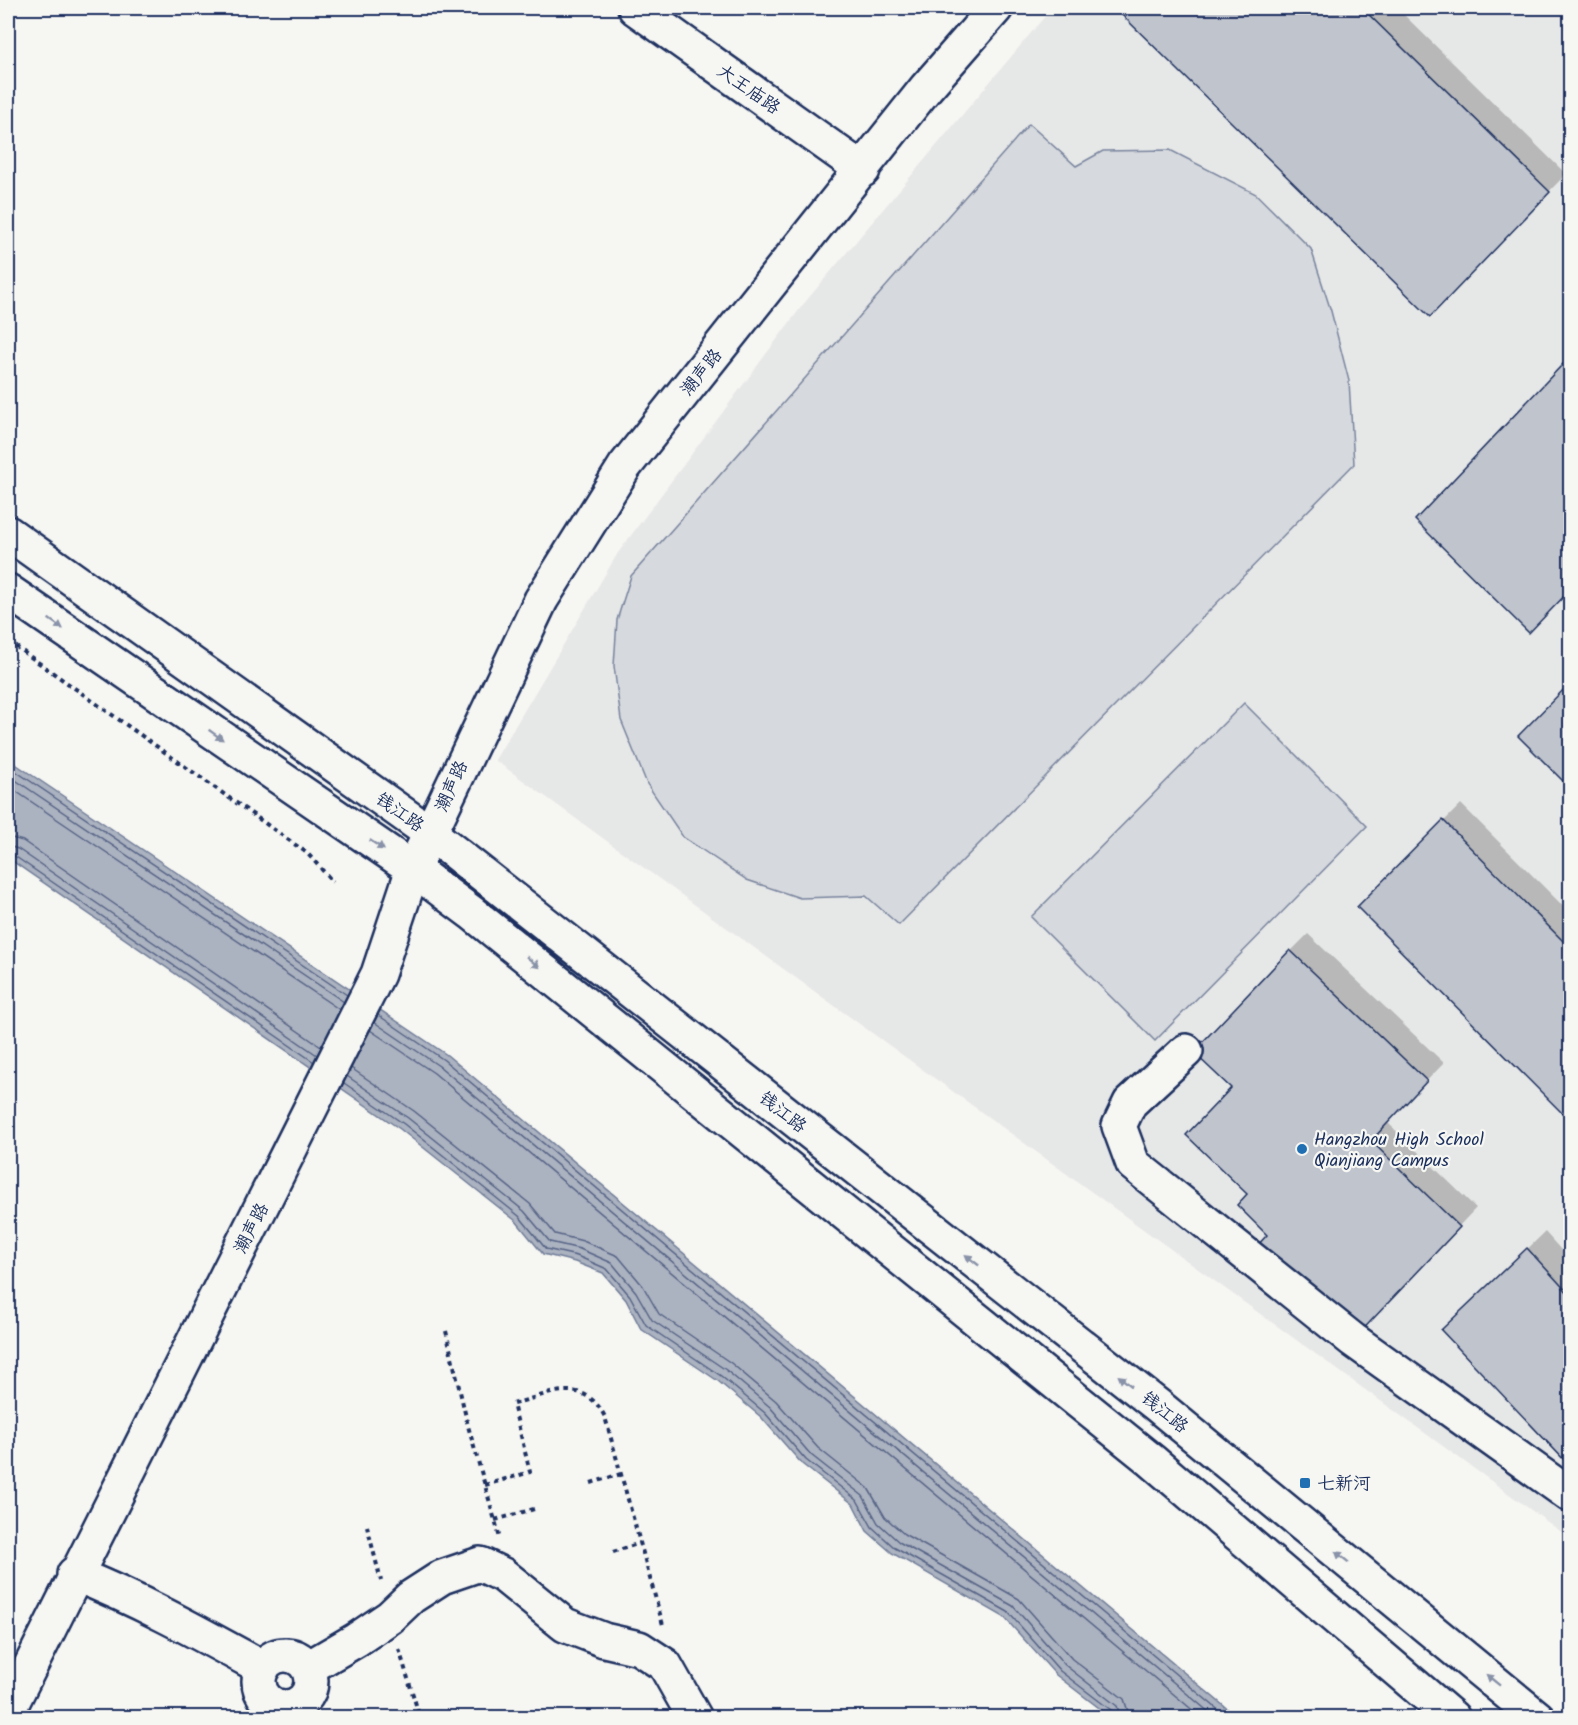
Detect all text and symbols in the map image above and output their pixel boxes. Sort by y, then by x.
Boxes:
street label: 大王庙路 [710,58,786,123]
street label: 潮声路 [674,343,730,403]
one-way arrow [47,618,63,630]
one-way arrow [208,729,224,741]
street label: 潮声路 [428,756,477,817]
street label: 钱江路 [369,786,430,841]
one-way arrow [369,839,385,851]
one-way arrow [525,956,541,969]
street label: 钱江路 [752,1085,812,1141]
place label: Hangzhou High School Qianjiang Campus [1314,1126,1485,1176]
marker: Hangzhou High School Qianjiang Campus [1295,1142,1309,1156]
street label: 潮声路 [227,1198,278,1259]
one-way arrow [964,1254,980,1267]
one-way arrow [1118,1375,1133,1387]
street label: 钱江路 [1134,1385,1194,1441]
place label: 七新河 [1317,1470,1371,1499]
marker: 七新河 [1298,1476,1312,1490]
one-way arrow [1335,1551,1350,1564]
one-way arrow [1485,1675,1500,1687]

